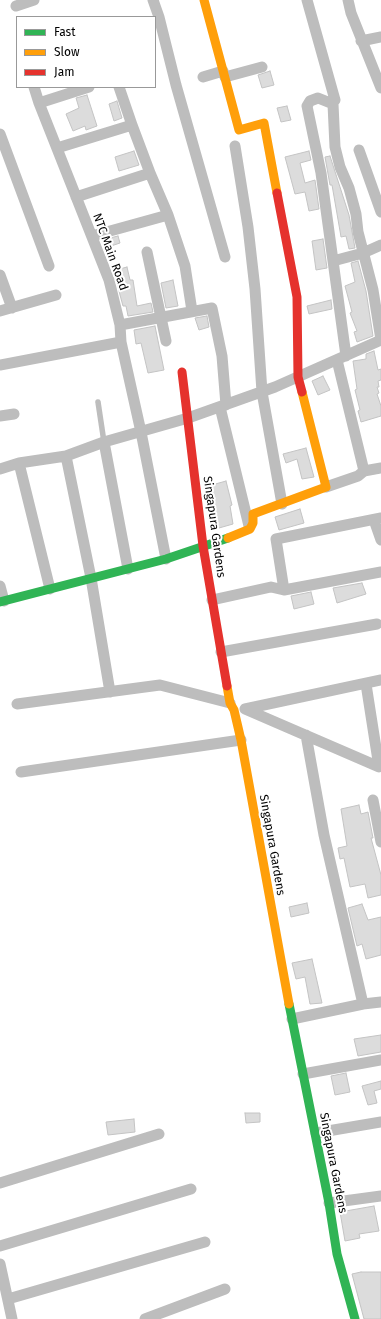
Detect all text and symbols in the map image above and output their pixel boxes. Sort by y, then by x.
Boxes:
legend [16,16,156,88]
text: Fast [54,25,76,39]
text: Slow [54,45,80,59]
text: Jam [54,65,74,79]
street label: NTC Main Road [89,211,131,293]
street label: Singapura Gardens [200,475,228,579]
street label: Singapura Gardens [256,793,288,897]
street label: Singapura Gardens [316,1111,350,1215]

